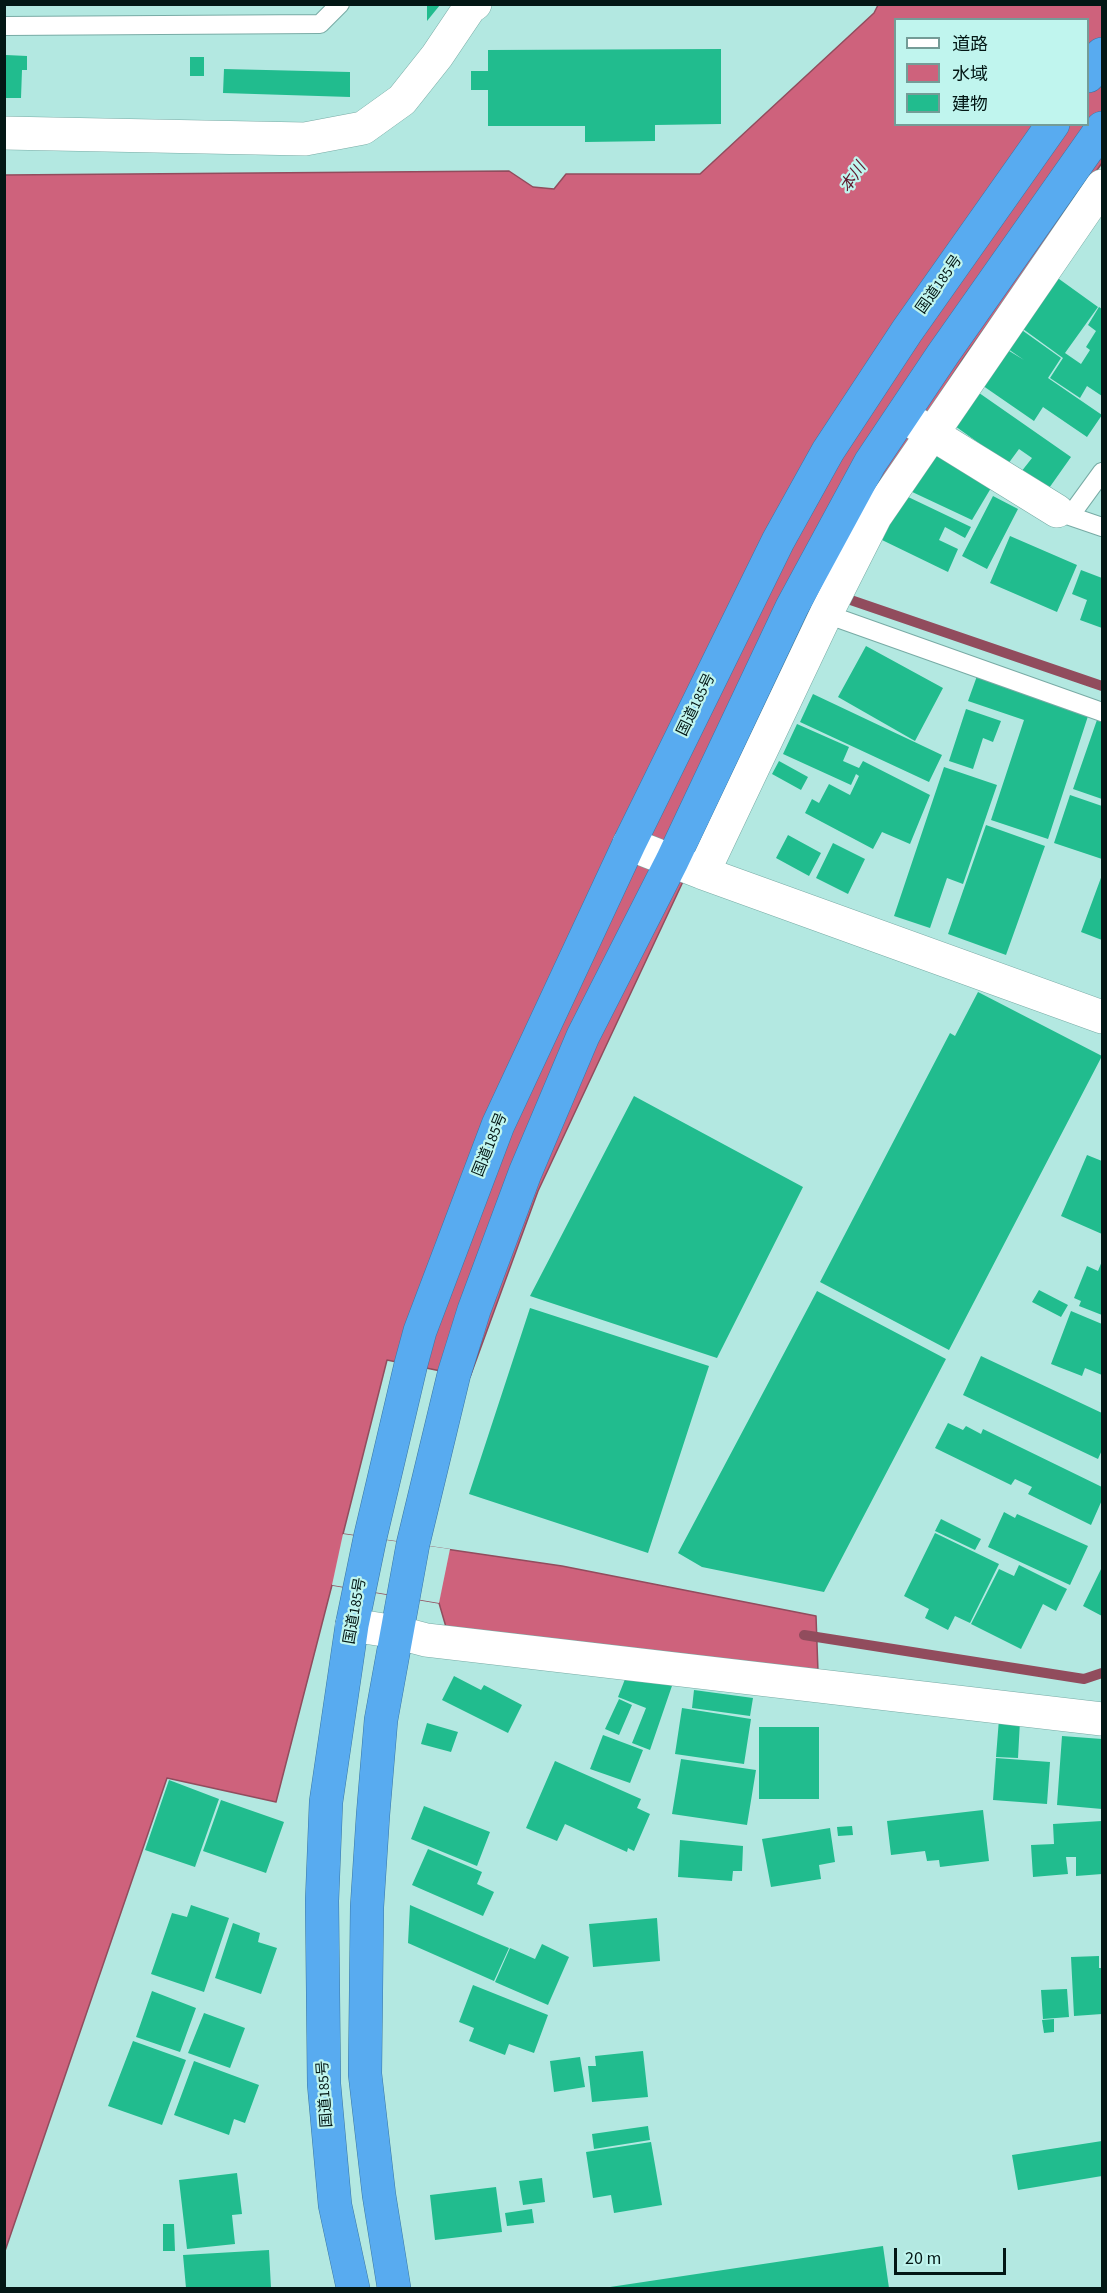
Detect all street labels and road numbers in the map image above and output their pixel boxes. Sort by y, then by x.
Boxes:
street label: 国道185号 [913,252,967,318]
street label: 国道185号 [674,671,720,739]
street label: 国道185号 [470,1110,512,1180]
street label: 国道185号 [341,1576,371,1646]
street label: 国道185号 [315,2060,337,2128]

